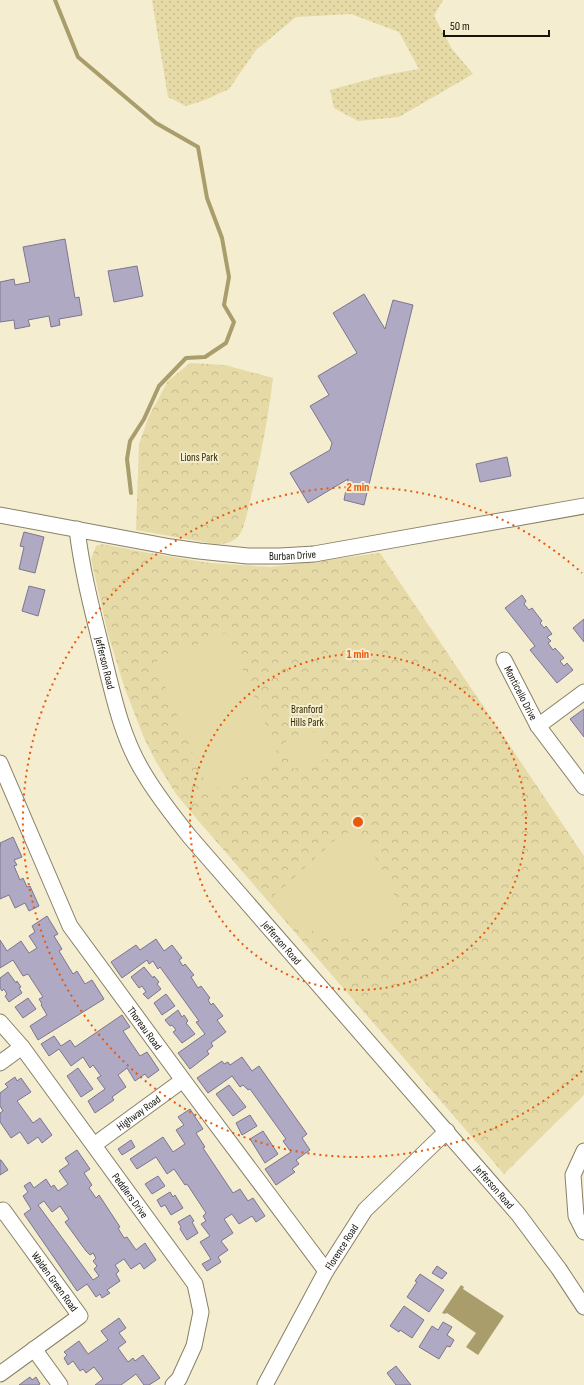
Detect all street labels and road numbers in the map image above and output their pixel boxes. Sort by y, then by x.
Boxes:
street label: Burban Drive [269,547,316,563]
street label: Jefferson Road [92,634,118,691]
street label: Monticello Drive [501,663,540,722]
street label: Jefferson Road [259,917,305,967]
street label: Thoreau Road [125,1004,165,1052]
street label: Highway Road [114,1092,163,1133]
street label: Jefferson Road [471,1162,517,1212]
street label: Peddlers Drive [110,1170,151,1220]
street label: Florence Road [322,1221,361,1272]
street label: Walden Green Road [29,1249,81,1314]

